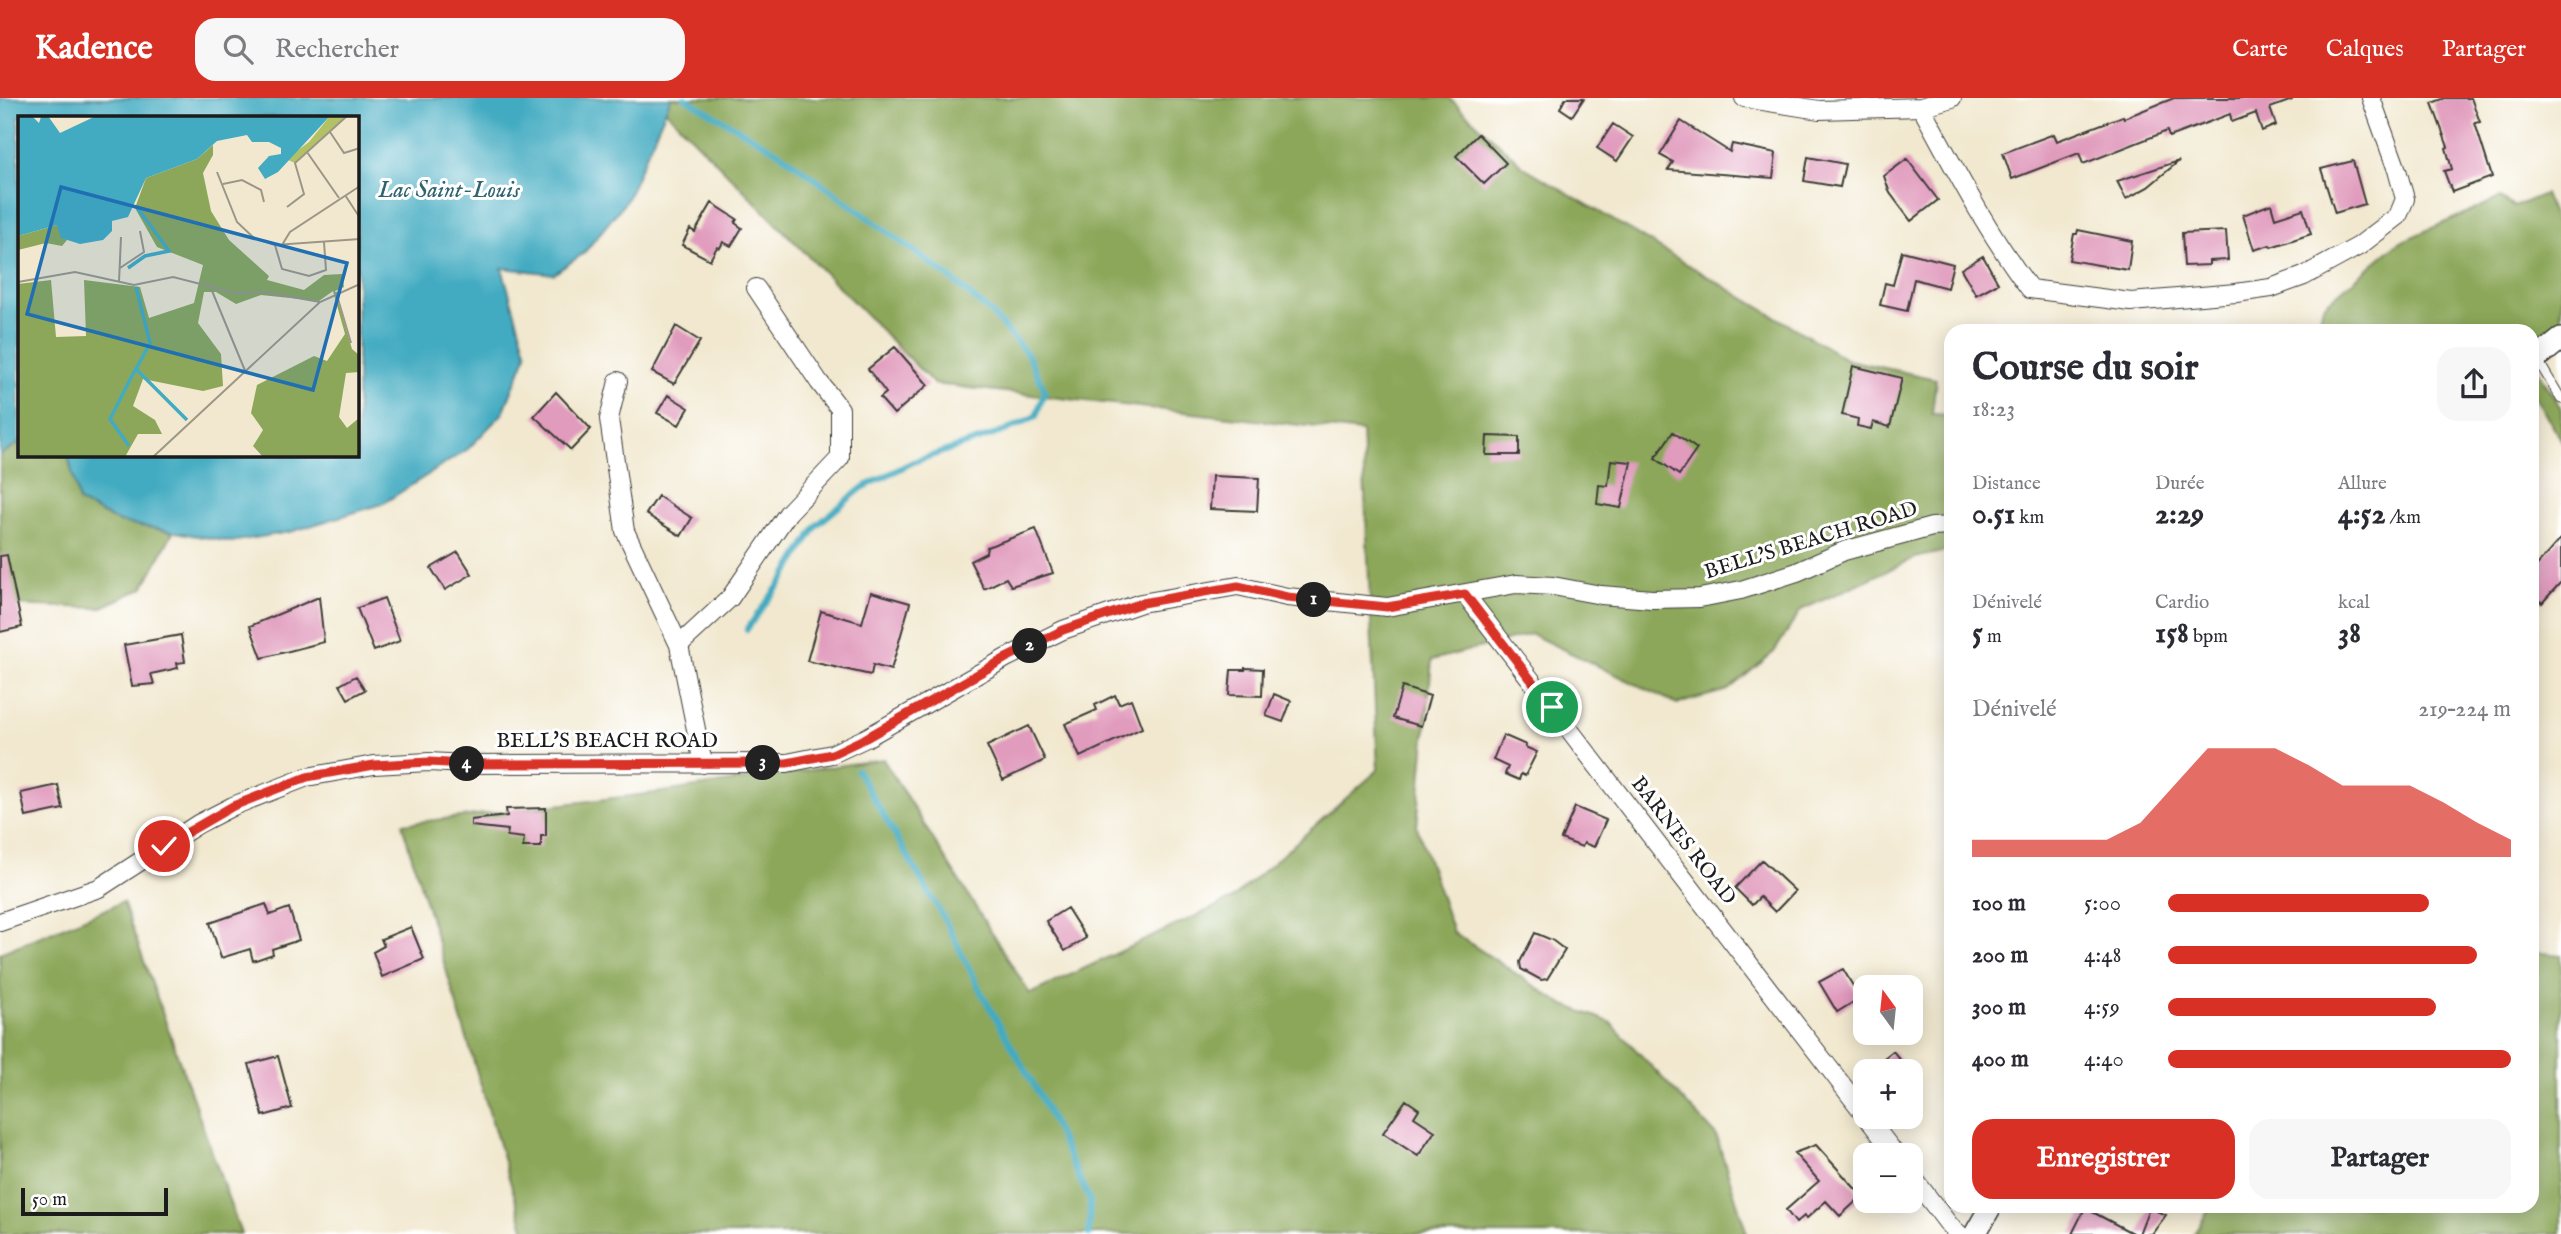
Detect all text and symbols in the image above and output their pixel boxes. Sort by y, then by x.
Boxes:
search box [195,18,685,81]
text: Kadence [35,28,153,70]
icon: search [219,30,257,68]
text: Rechercher [275,33,399,66]
text: Carte [2232,34,2288,65]
text: Calques [2326,34,2404,65]
text: Partager [2442,34,2526,65]
inset map [18,116,359,457]
water label: Lac Saint-Louis [377,176,520,205]
text: Course du soir [1972,345,2198,393]
button: share [2437,347,2511,421]
text: 18:23 [1972,395,2015,424]
text: Distance [1972,472,2041,496]
text: Durée [2155,472,2205,496]
text: Allure [2338,472,2387,496]
street label: BELL'S BEACH ROAD [1701,496,1921,586]
text: 0.51 [1972,496,2015,534]
text: 2:29 [2155,496,2204,534]
text: 4:52 [2338,496,2385,534]
text: km [2015,506,2044,530]
text: /km [2385,506,2421,530]
pin: 1 [1296,582,1332,618]
text: 1 [1310,587,1317,611]
text: Dénivelé [1972,591,2042,615]
text: Cardio [2155,591,2209,615]
text: kcal [2338,591,2370,615]
text: 5 [1972,615,1983,653]
text: 158 [2155,615,2189,653]
text: 38 [2338,615,2361,653]
text: m [1983,625,2002,649]
text: bpm [2189,625,2228,649]
pin: 2 [1012,628,1048,664]
text: 2 [1025,633,1034,657]
pin [1522,677,1582,737]
icon: arrive [1533,688,1571,726]
text: Dénivelé [1972,695,2057,724]
text: 219–224 m [2418,695,2511,724]
street label: BELL'S BEACH ROAD [496,728,718,755]
pin: 4 [449,746,484,782]
pin: 3 [746,746,780,780]
text: 3 [759,750,766,774]
text: 4 [462,751,471,775]
street label: BARNES ROAD [1624,771,1742,911]
pin [134,816,194,876]
icon: check [145,827,183,865]
text: 100 m [1972,889,2026,918]
text: 5:00 [2084,889,2121,918]
text: 200 m [1972,941,2028,970]
text: 4:48 [2084,941,2122,970]
north arrow [1853,975,1923,1045]
map controls [1853,975,1923,1213]
text: 300 m [1972,993,2026,1022]
text: 4:59 [2084,993,2120,1022]
text: 400 m [1972,1045,2029,1074]
text: 4:40 [2084,1045,2124,1074]
button: + [1853,1059,1923,1129]
button: Enregistrer [1972,1119,2235,1199]
button: Partager [2249,1119,2511,1199]
button: − [1853,1143,1923,1213]
scale bar [21,1185,168,1217]
text: 50 m [32,1188,67,1212]

